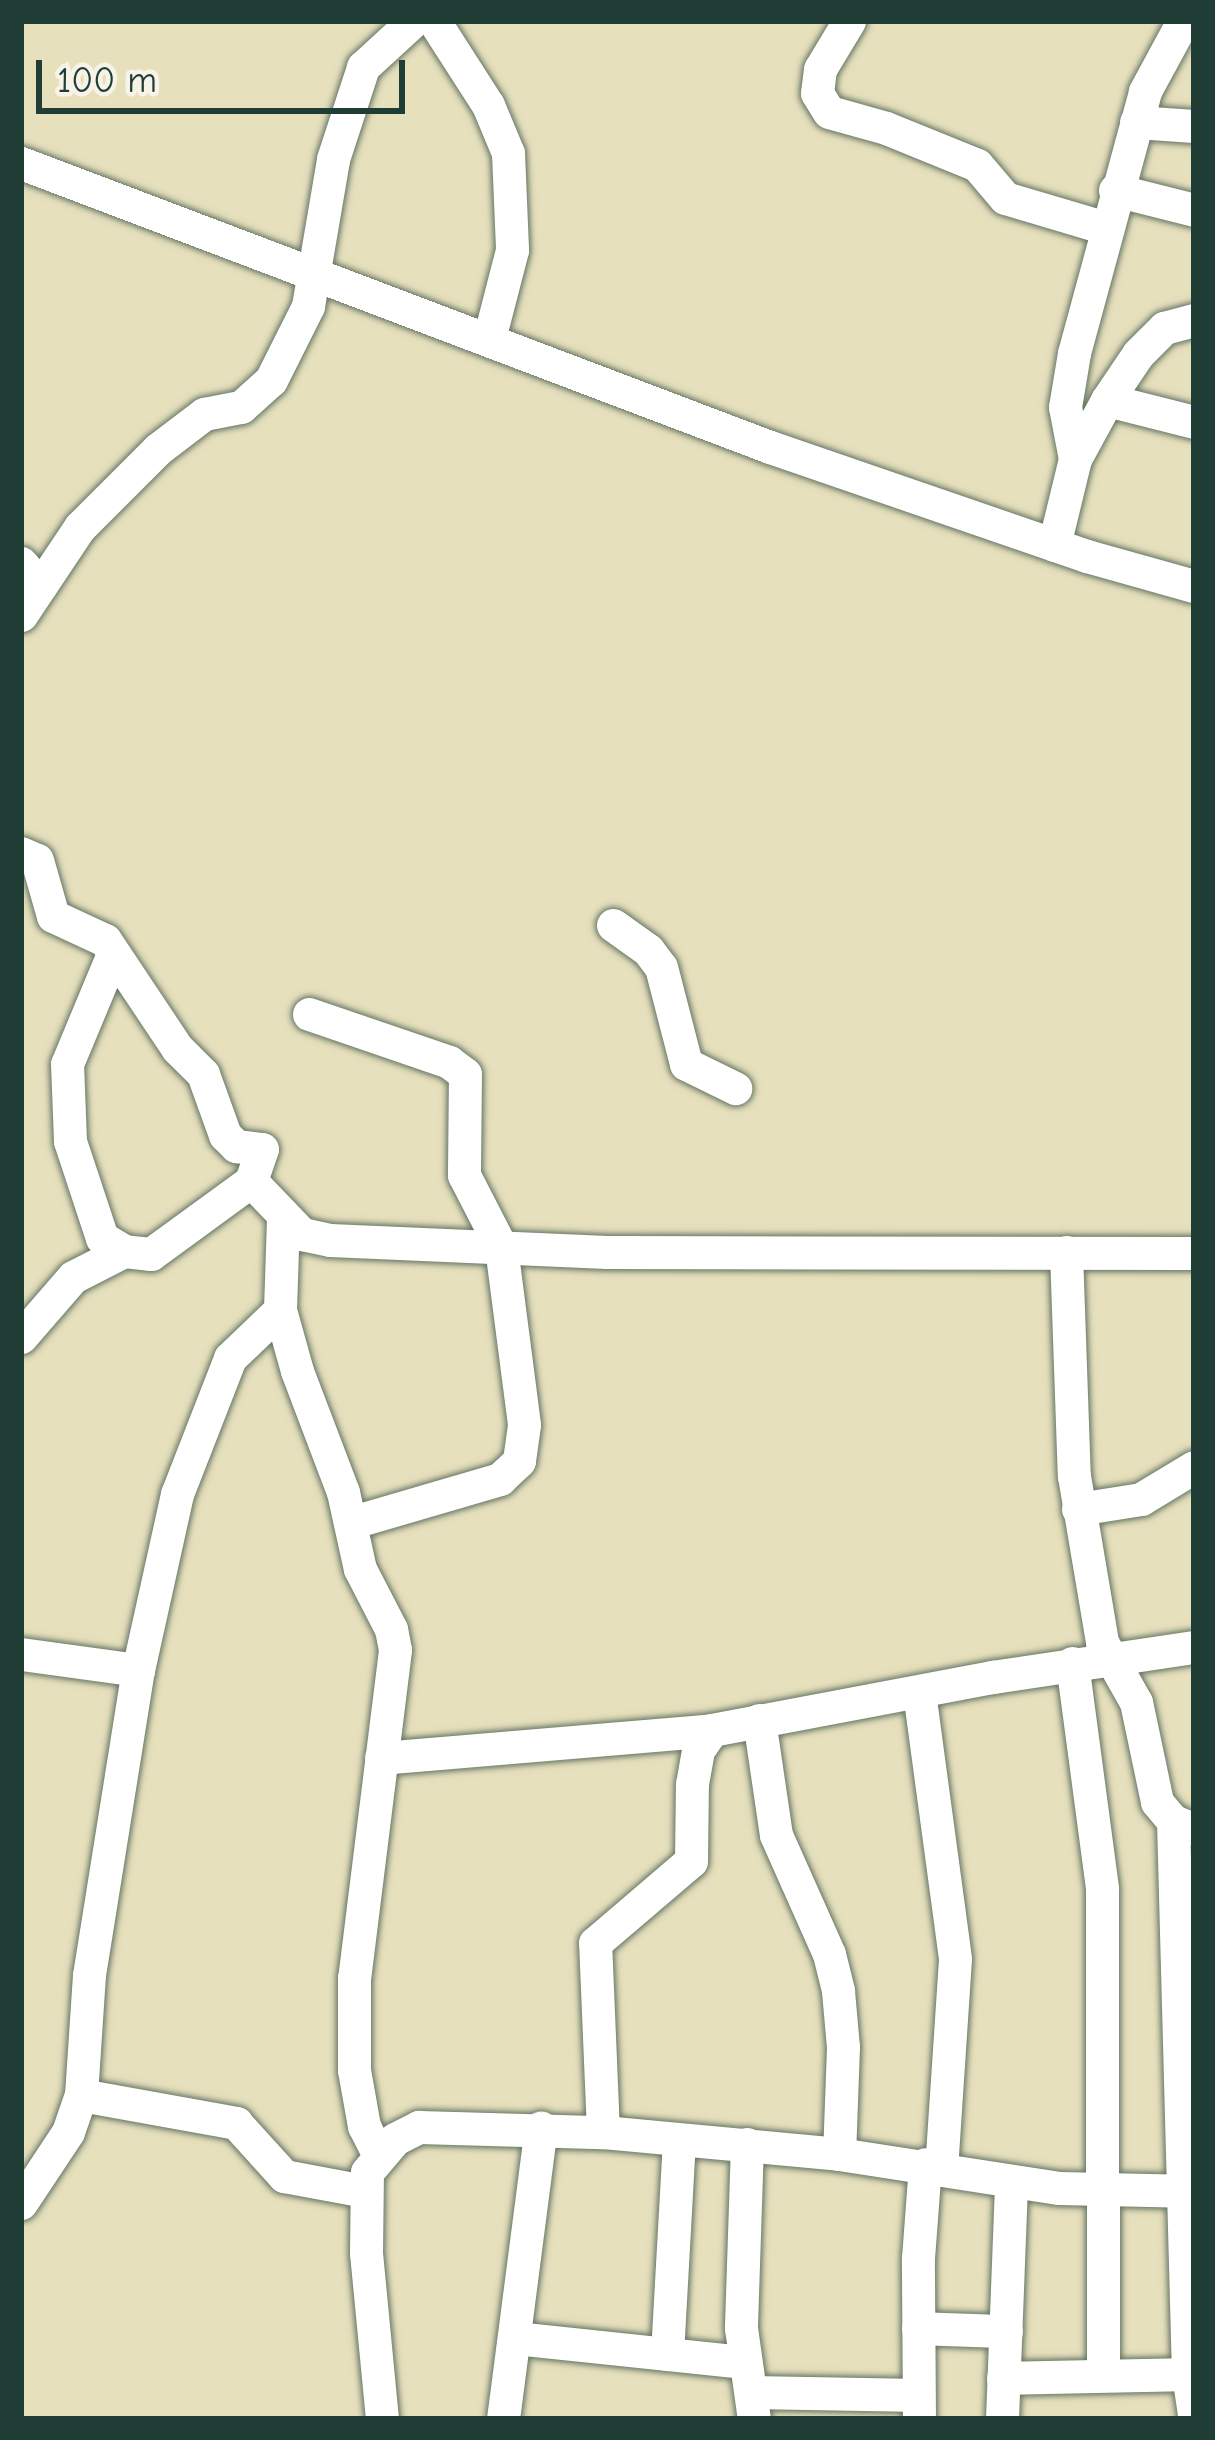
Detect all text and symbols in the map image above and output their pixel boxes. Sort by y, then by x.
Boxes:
scale bar [42,36,411,110]
text: 100 m [57,60,157,101]

